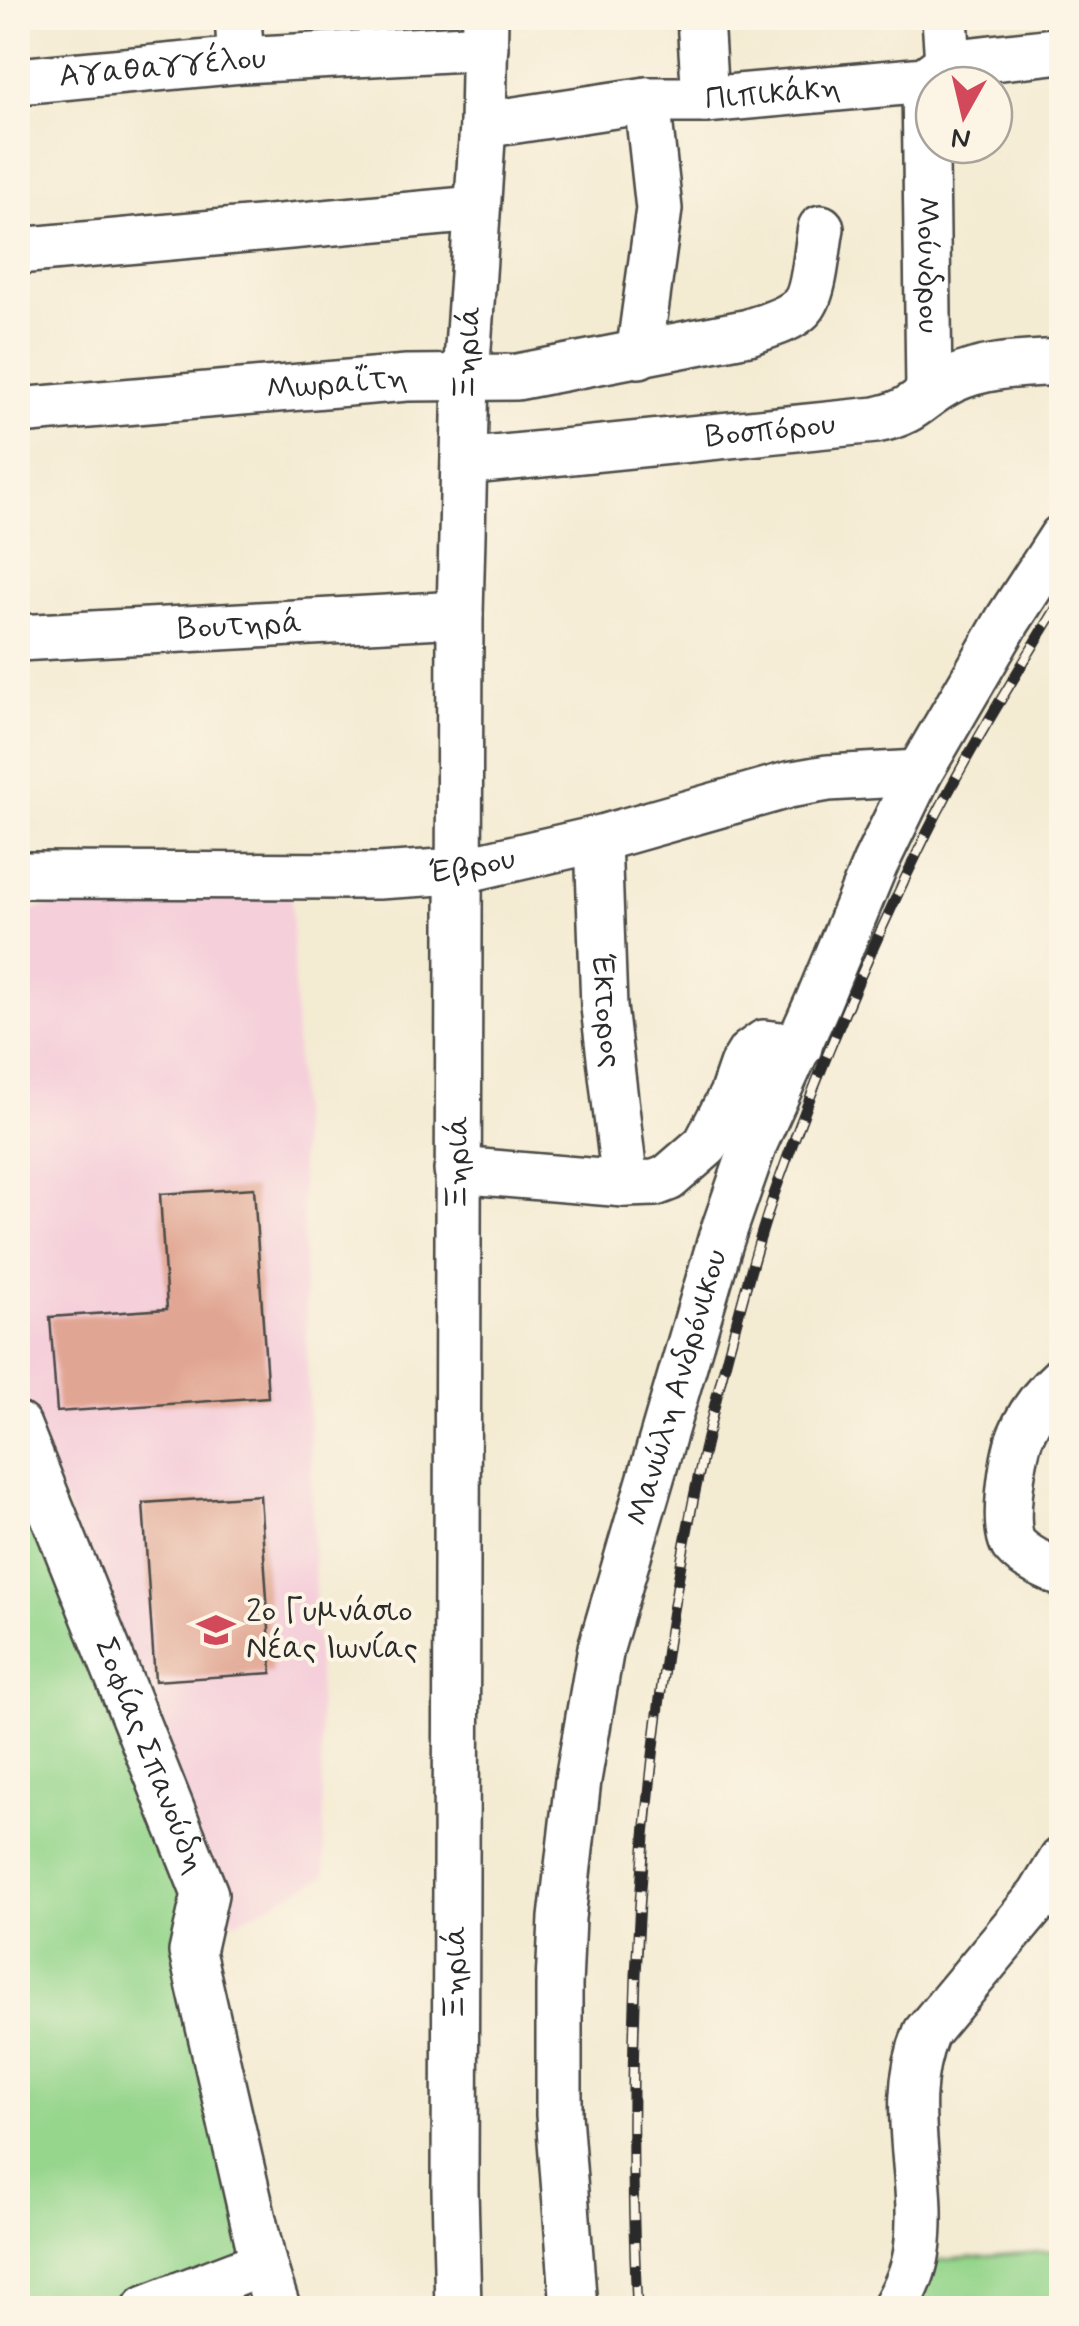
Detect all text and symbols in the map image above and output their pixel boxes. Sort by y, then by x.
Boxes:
street label: Αγαθαγγέλου [57,38,267,98]
north arrow [914,65,1014,165]
street label: Πιπικάκη [703,67,842,121]
text: N [949,118,973,157]
street label: Μούνδρου [905,196,949,334]
street label: Ξηριά [444,304,492,401]
street label: Μωραΐτη [265,357,409,411]
street label: Βοσπόρου [704,403,837,458]
street label: Βουτηρά [176,602,303,650]
street label: Έβρου [428,838,519,894]
street label: Έκτορος [581,953,632,1070]
street label: Ξηριά [437,1116,479,1211]
street label: Μανώλη Ανδρόνικου [617,1244,738,1531]
place label: 2ο Γυμνάσιο Νέας Ιωνίας [246,1591,418,1670]
school or university icon: 2ο Γυμνάσιο Νέας Ιωνίας [195,1609,237,1651]
street label: Σοφίας Σπανούδη [84,1632,216,1880]
street label: Ξηριά [435,1925,477,2021]

